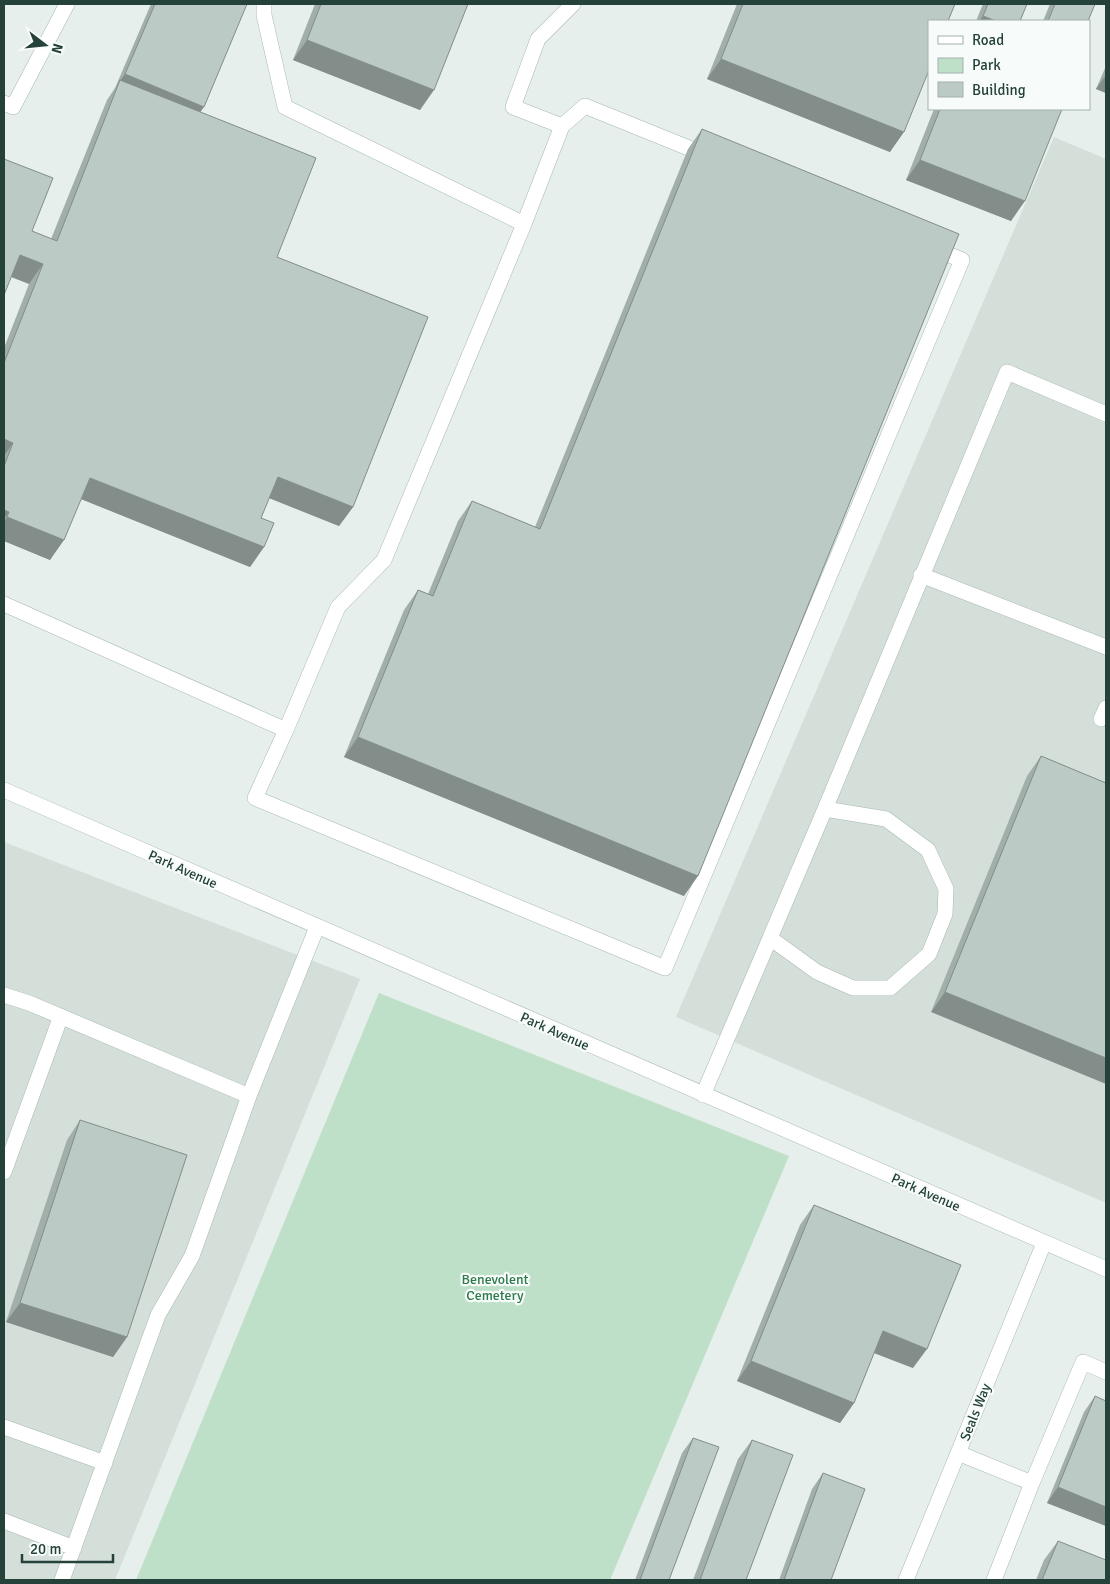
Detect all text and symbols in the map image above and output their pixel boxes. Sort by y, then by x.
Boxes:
north arrow [20,20,70,70]
legend [928,20,1090,110]
text: Road [972,31,1004,49]
text: N [48,41,67,55]
text: Park [972,56,1001,74]
text: Building [972,81,1026,99]
street label: Park Avenue [146,847,220,892]
street label: Park Avenue [518,1009,592,1054]
street label: Park Avenue [889,1170,963,1215]
park label: Benevolent Cemetery [462,1271,529,1304]
street label: Seals Way [956,1381,995,1443]
scale bar [22,1532,114,1564]
text: 20 m [30,1540,61,1558]

